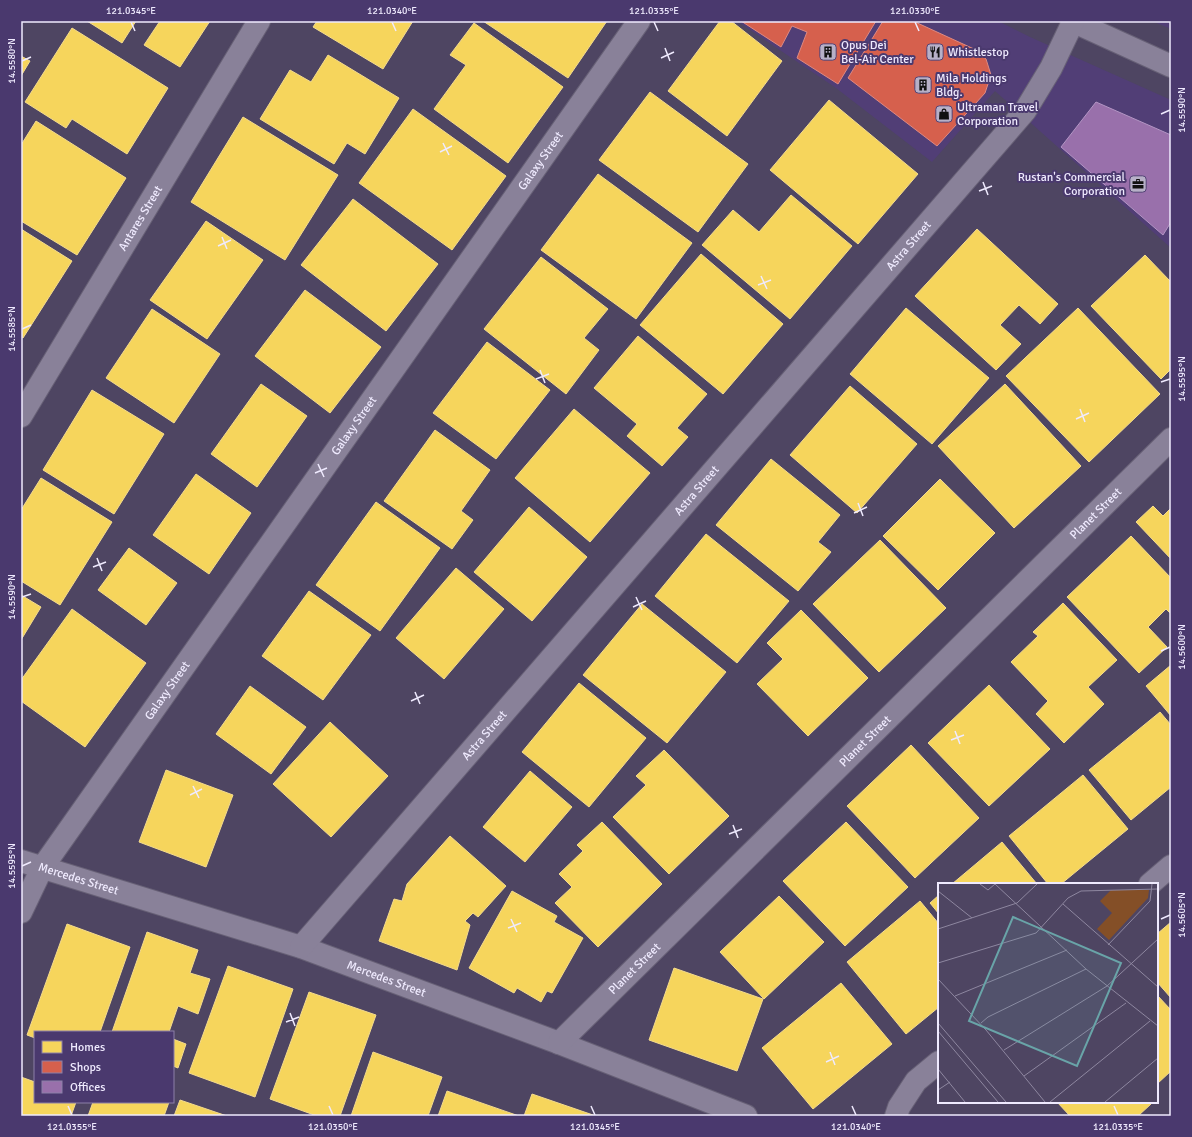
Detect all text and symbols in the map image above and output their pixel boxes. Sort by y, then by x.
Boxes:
text: 121.0345°E [106,5,156,17]
text: 121.0340°E [367,5,417,17]
text: 121.0335°E [629,5,679,17]
text: 121.0330°E [890,5,940,17]
text: 14.5580°N [6,38,18,84]
place label: Opus Dei Bel-Air Center [841,38,914,67]
building icon: Opus Dei Bel-Air Center [818,42,838,62]
restaurant icon: Whistlestop [925,42,945,62]
place label: Whistlestop [948,45,1009,60]
place label: Mila Holdings Bldg. [936,71,1007,100]
building icon: Mila Holdings Bldg. [913,75,933,95]
text: 14.5590°N [1176,87,1188,133]
place label: Ultraman Travel Corporation [957,100,1039,129]
shop icon: Ultraman Travel Corporation [934,104,954,124]
street label: Galaxy Street [515,128,566,193]
place label: Rustan's Commercial Corporation [1018,170,1125,199]
office icon: Rustan's Commercial Corporation [1128,174,1148,194]
street label: Antares Street [115,183,166,254]
street label: Astra Street [883,217,934,274]
text: 14.5585°N [6,306,18,352]
text: 14.5595°N [1176,356,1188,402]
street label: Galaxy Street [328,393,380,458]
street label: Astra Street [671,462,722,518]
street label: Planet Street [1066,484,1125,542]
text: 14.5590°N [6,574,18,620]
text: 14.5600°N [1176,624,1188,670]
street label: Galaxy Street [141,658,193,723]
street label: Astra Street [459,707,510,763]
street label: Planet Street [836,712,894,770]
text: 14.5595°N [6,843,18,889]
street label: Mercedes Street [36,859,120,898]
inset map [938,883,1158,1103]
text: 14.5605°N [1176,892,1188,938]
street label: Planet Street [605,940,664,997]
street label: Mercedes Street [345,957,428,1000]
legend [34,1031,174,1103]
text: Homes [70,1040,105,1055]
text: Shops [70,1060,101,1075]
text: Offices [70,1080,105,1095]
text: 121.0355°E [47,1121,97,1133]
text: 121.0350°E [308,1121,358,1133]
text: 121.0345°E [570,1121,620,1133]
text: 121.0340°E [831,1121,881,1133]
text: 121.0335°E [1093,1121,1143,1133]

